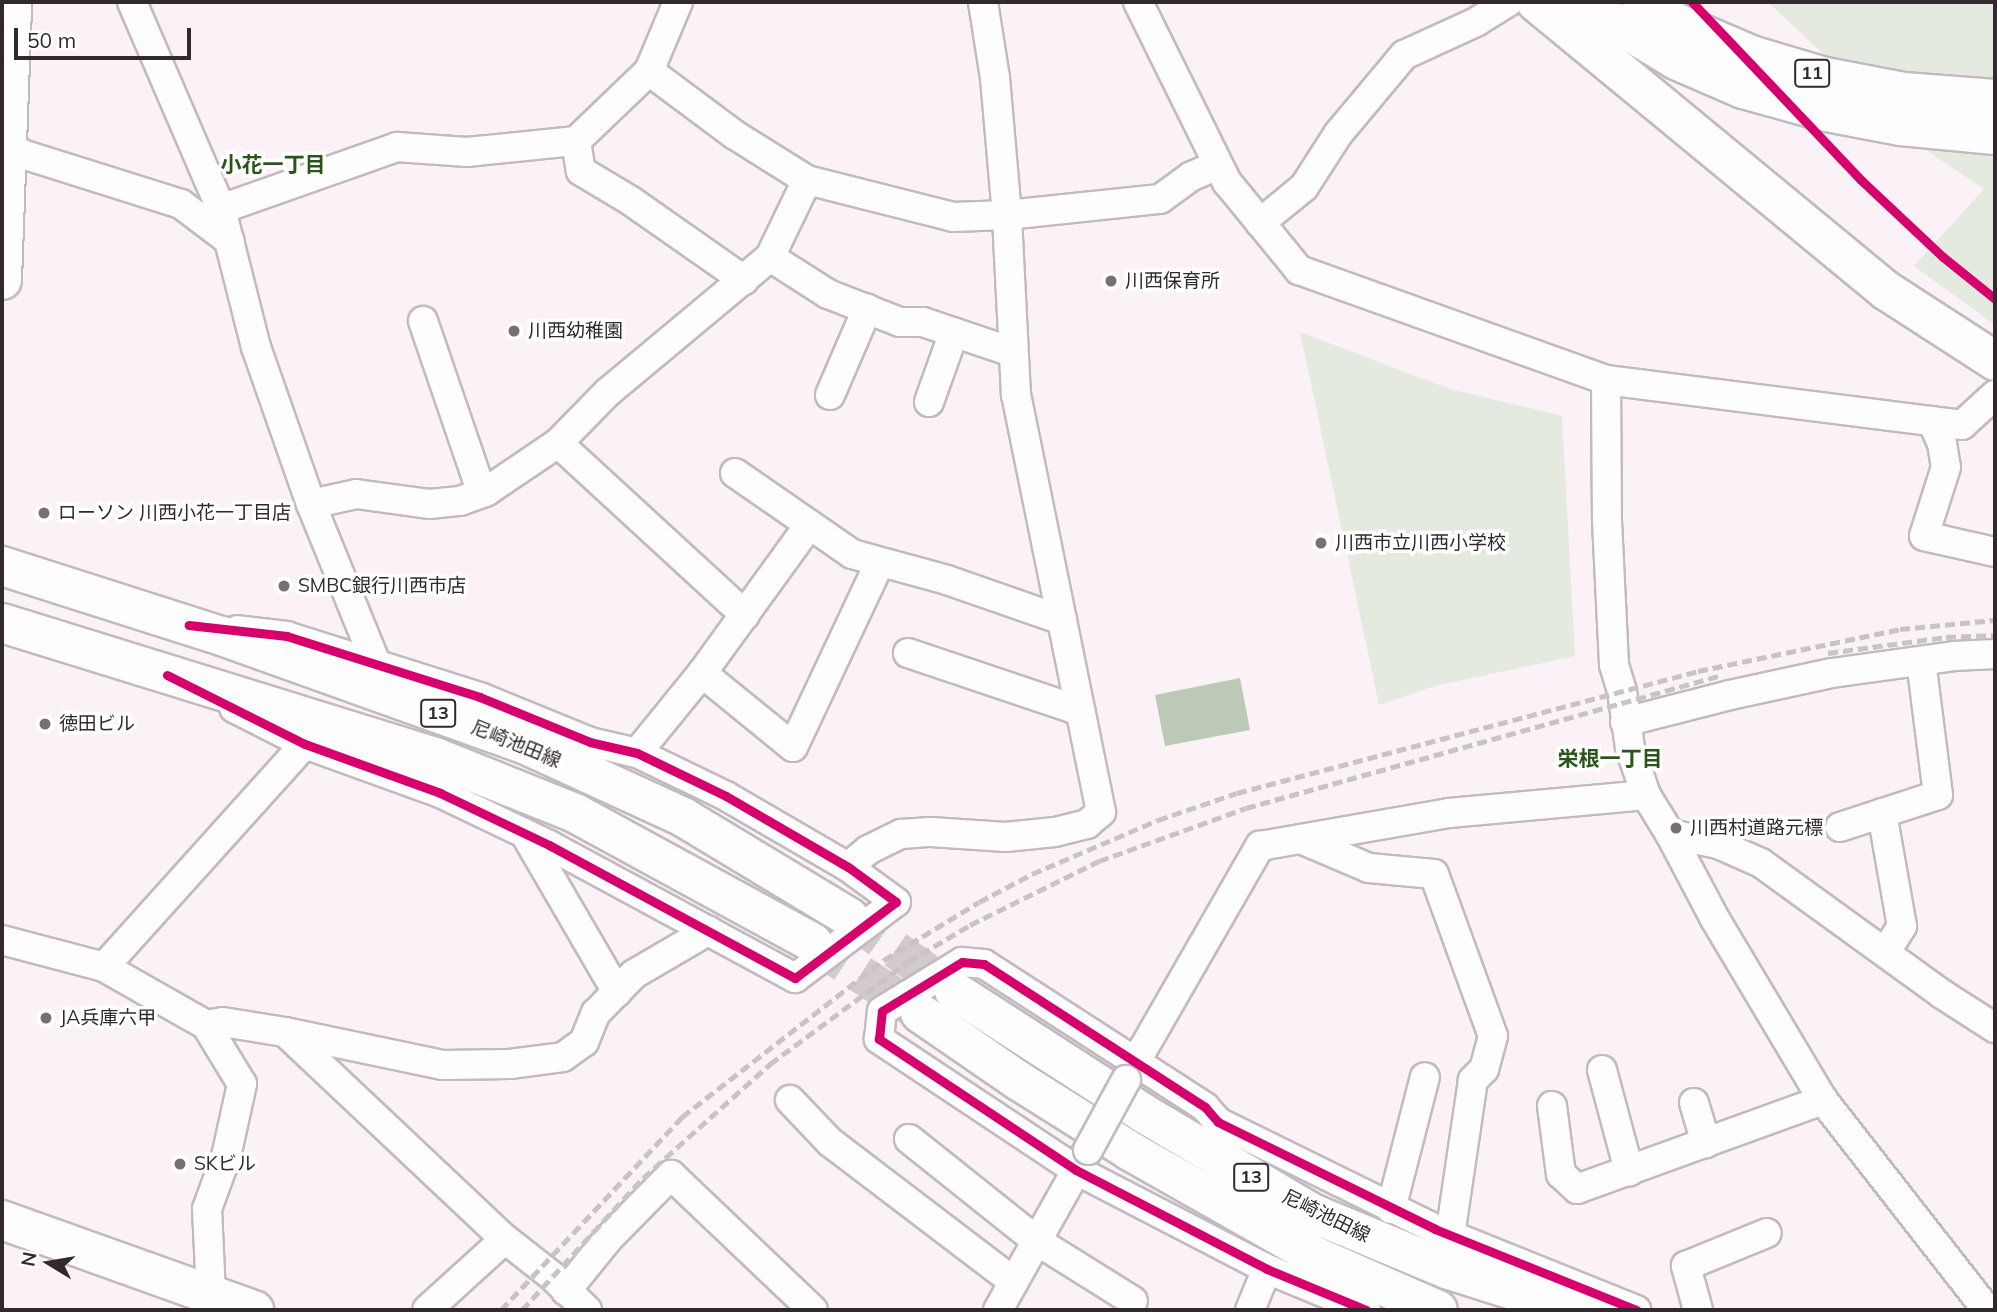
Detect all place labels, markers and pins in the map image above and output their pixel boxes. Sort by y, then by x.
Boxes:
place label: 川西保育所 [1125,270,1220,292]
marker: 川西保育所 [1103,273,1119,289]
place label: 川西幼稚園 [528,320,623,342]
marker: 川西幼稚園 [506,323,522,339]
place label: ローソン 川西小花一丁目店 [58,502,291,524]
marker: ローソン 川西小花一丁目店 [36,505,52,521]
place label: 川西市立川西小学校 [1335,532,1506,554]
marker: 川西市立川西小学校 [1313,535,1329,551]
place label: SMBC銀行川西市店 [298,575,466,597]
marker: SMBC銀行川西市店 [276,578,292,594]
place label: 徳田ビル [59,713,135,735]
marker: 徳田ビル [37,716,53,732]
place label: 川西村道路元標 [1690,817,1823,839]
marker: 川西村道路元標 [1668,820,1684,836]
place label: JA兵庫六甲 [60,1007,156,1029]
marker: JA兵庫六甲 [38,1010,54,1026]
place label: SKビル [194,1153,256,1175]
marker: SKビル [172,1156,188,1172]

